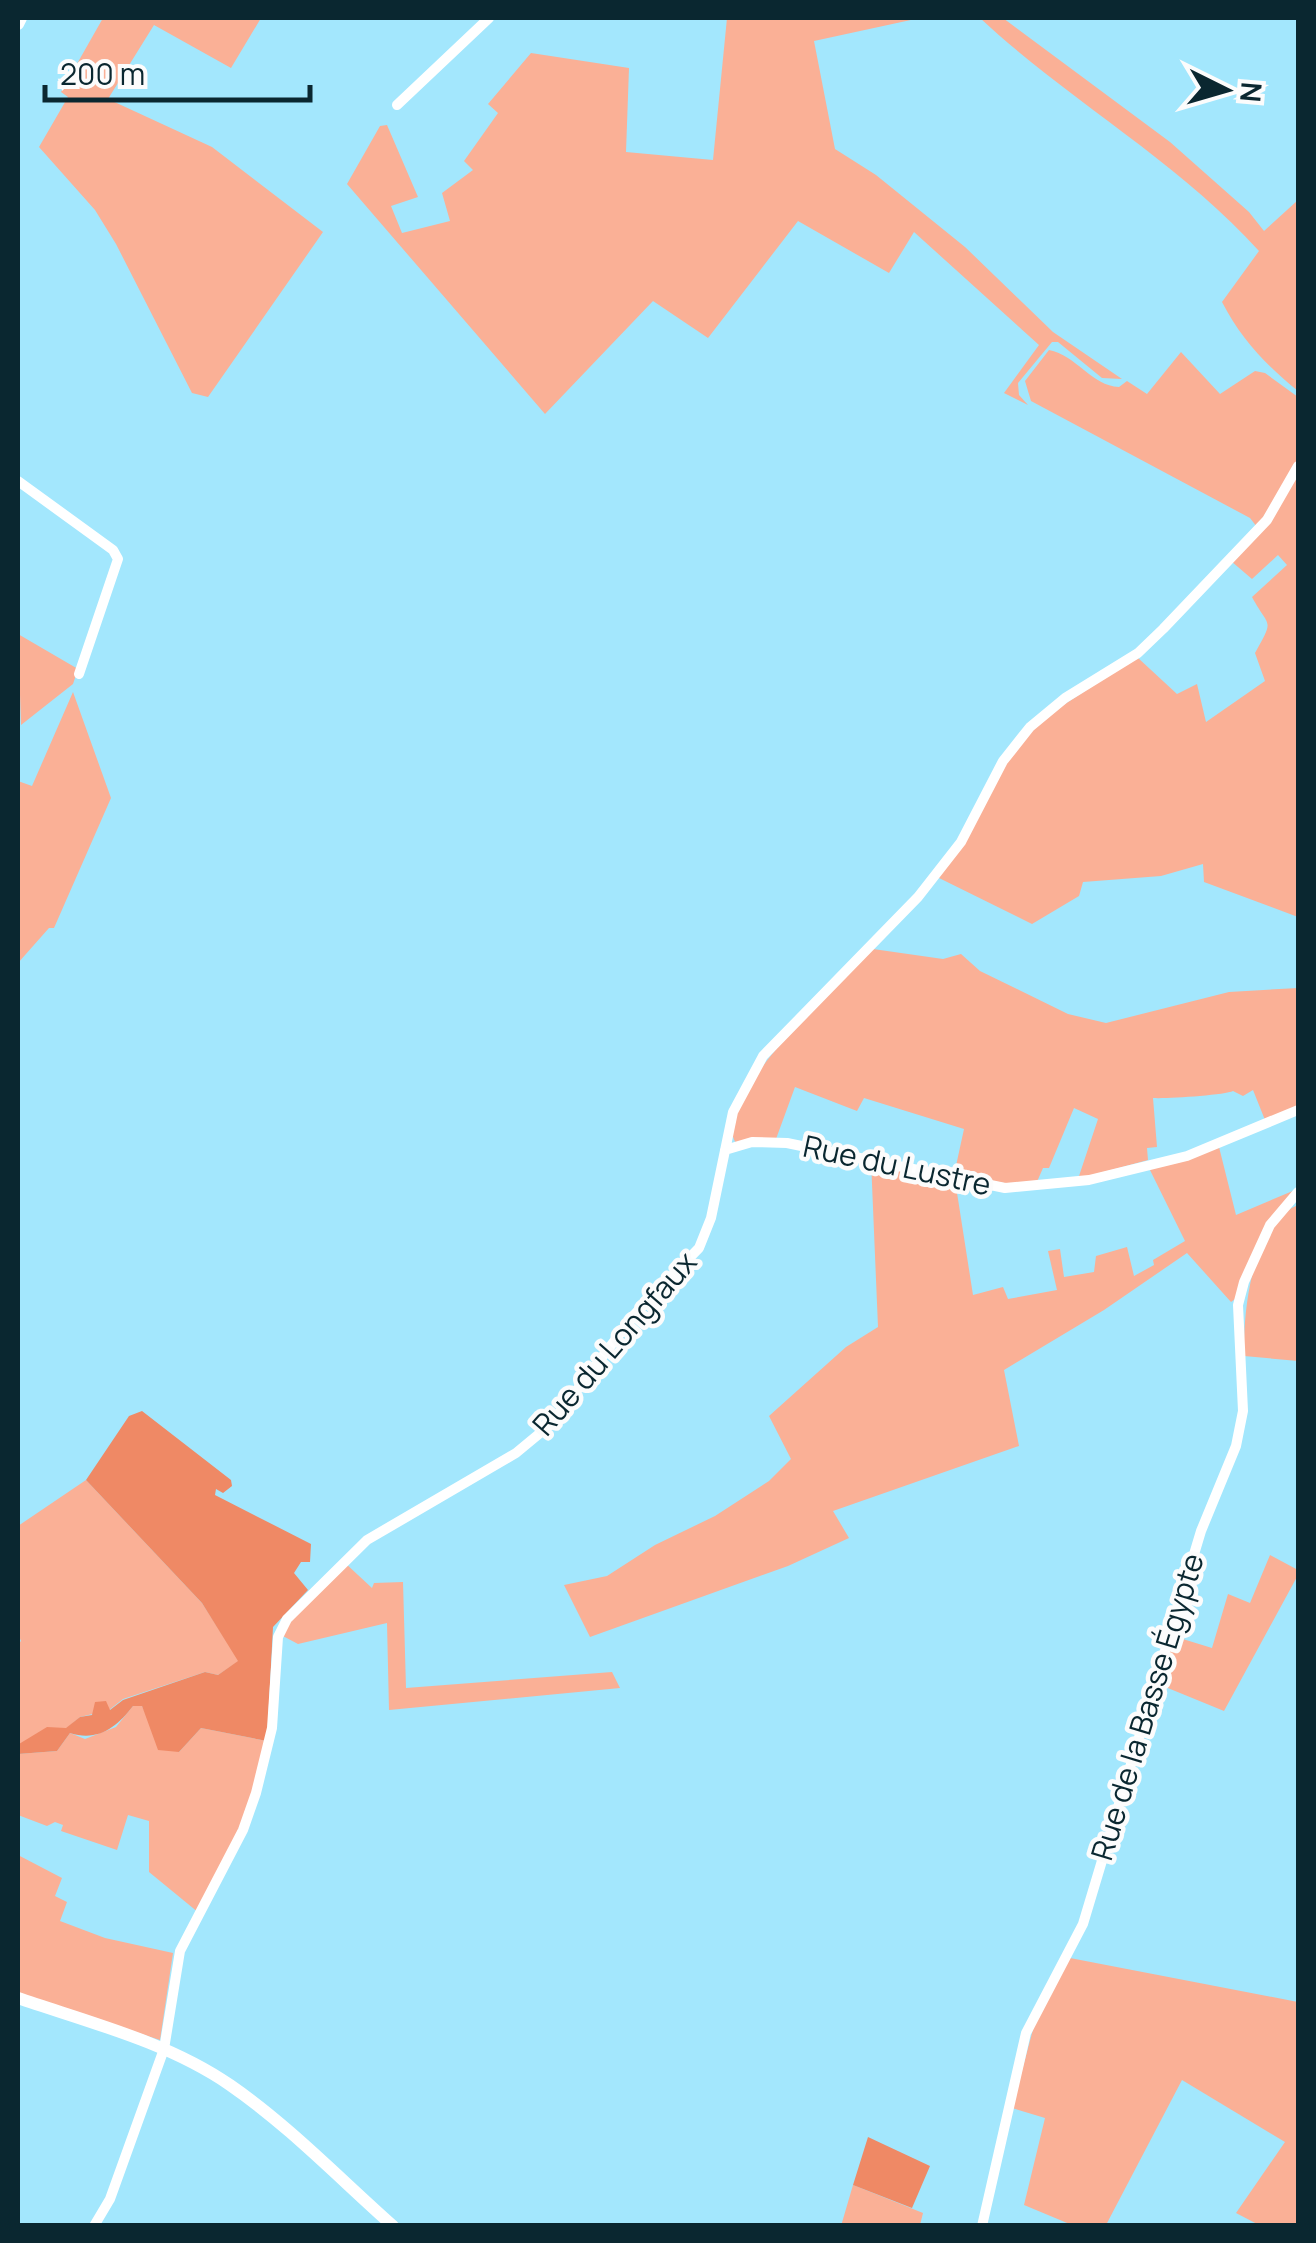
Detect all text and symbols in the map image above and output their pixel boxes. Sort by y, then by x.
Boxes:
scale bar [45,40,310,102]
north arrow [1176,40,1276,140]
text: 200 m [60,53,145,94]
text: N [1232,81,1272,104]
street label: Rue du Lustre [800,1125,995,1204]
street label: Rue du Longfaux [523,1242,705,1444]
street label: Rue de la Basse Égypte [1080,1548,1213,1865]

